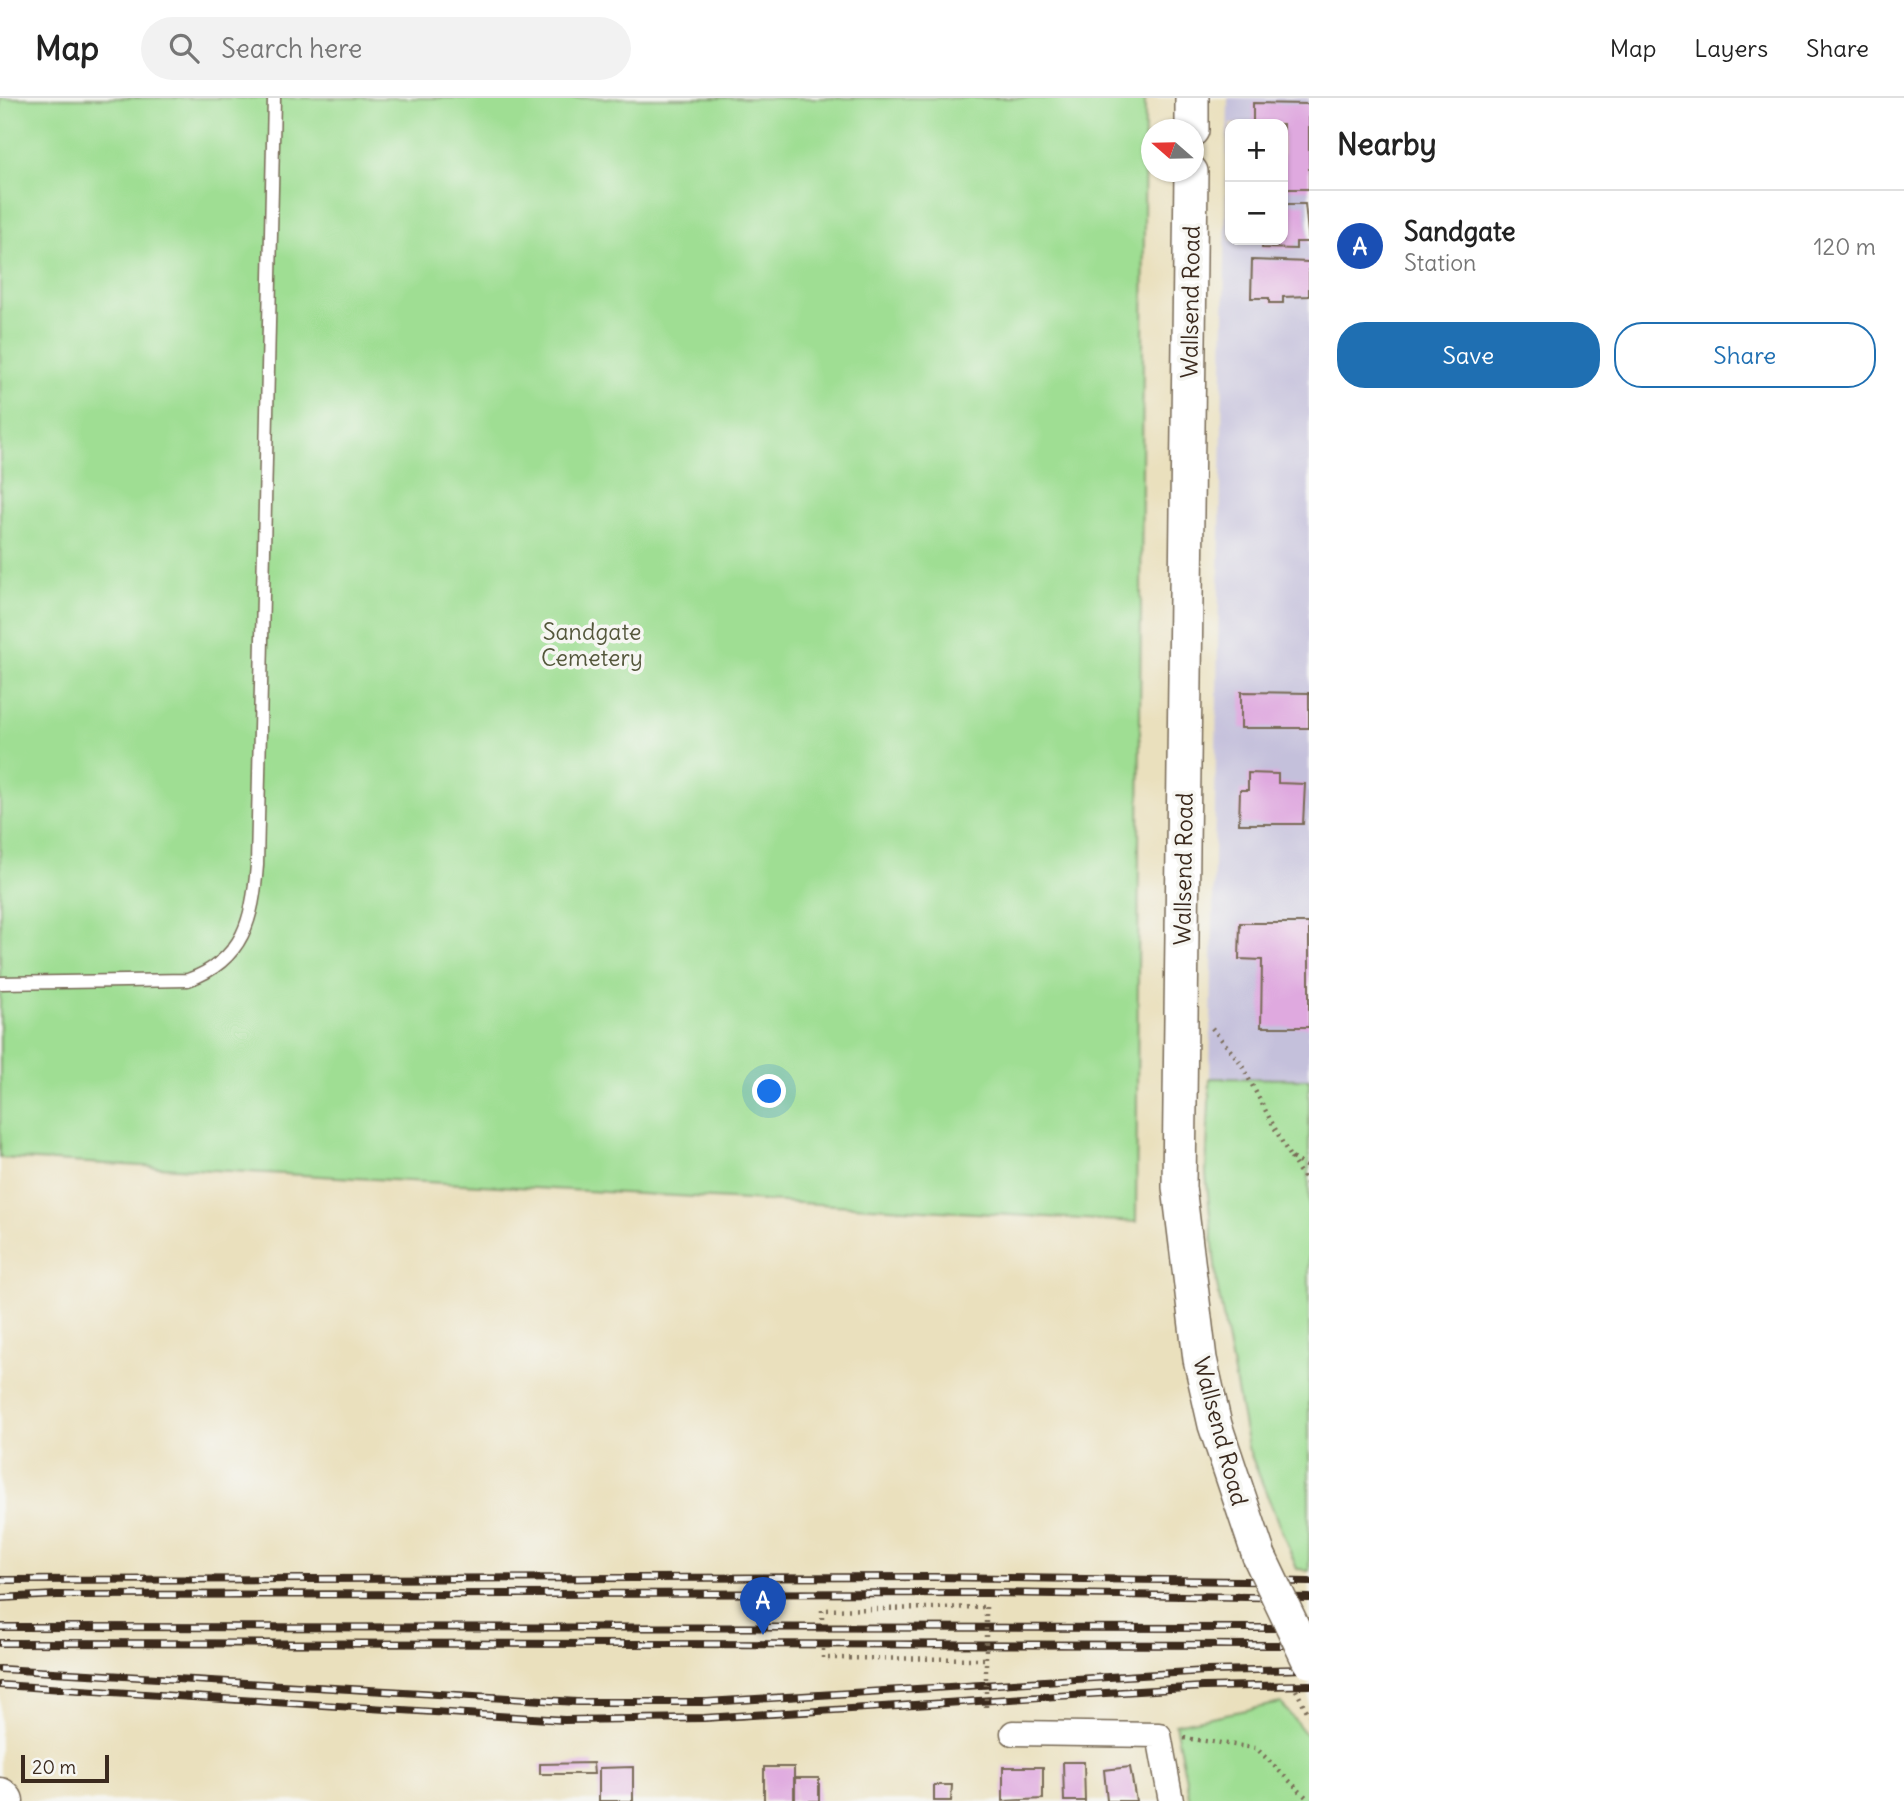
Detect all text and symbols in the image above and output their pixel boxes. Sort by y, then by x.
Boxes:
search box [141,17,631,80]
text: Map [35,27,99,69]
icon: search [165,29,203,67]
text: Search here [221,32,362,65]
text: Map [1610,33,1656,63]
text: Layers [1694,33,1768,63]
text: Share [1806,33,1869,63]
north arrow [1141,119,1204,182]
map controls [1225,119,1288,245]
button: + [1225,119,1288,182]
text: Nearby [1337,125,1437,163]
button: − [1225,182,1288,245]
text: Sandgate [1404,215,1516,248]
street label: Wallsend Road [1174,225,1206,379]
text: A [1353,232,1367,261]
text: 120 m [1813,232,1876,261]
text: Station [1404,248,1476,277]
button: Save [1337,322,1600,388]
button: Share [1614,322,1876,388]
park label: Sandgate Cemetery [541,617,643,672]
street label: Wallsend Road [1167,792,1199,946]
your location [752,1074,786,1108]
street label: Wallsend Road [1187,1353,1255,1509]
pin: A [740,1577,786,1635]
scale bar [21,1752,108,1784]
text: 20 m [32,1755,76,1779]

